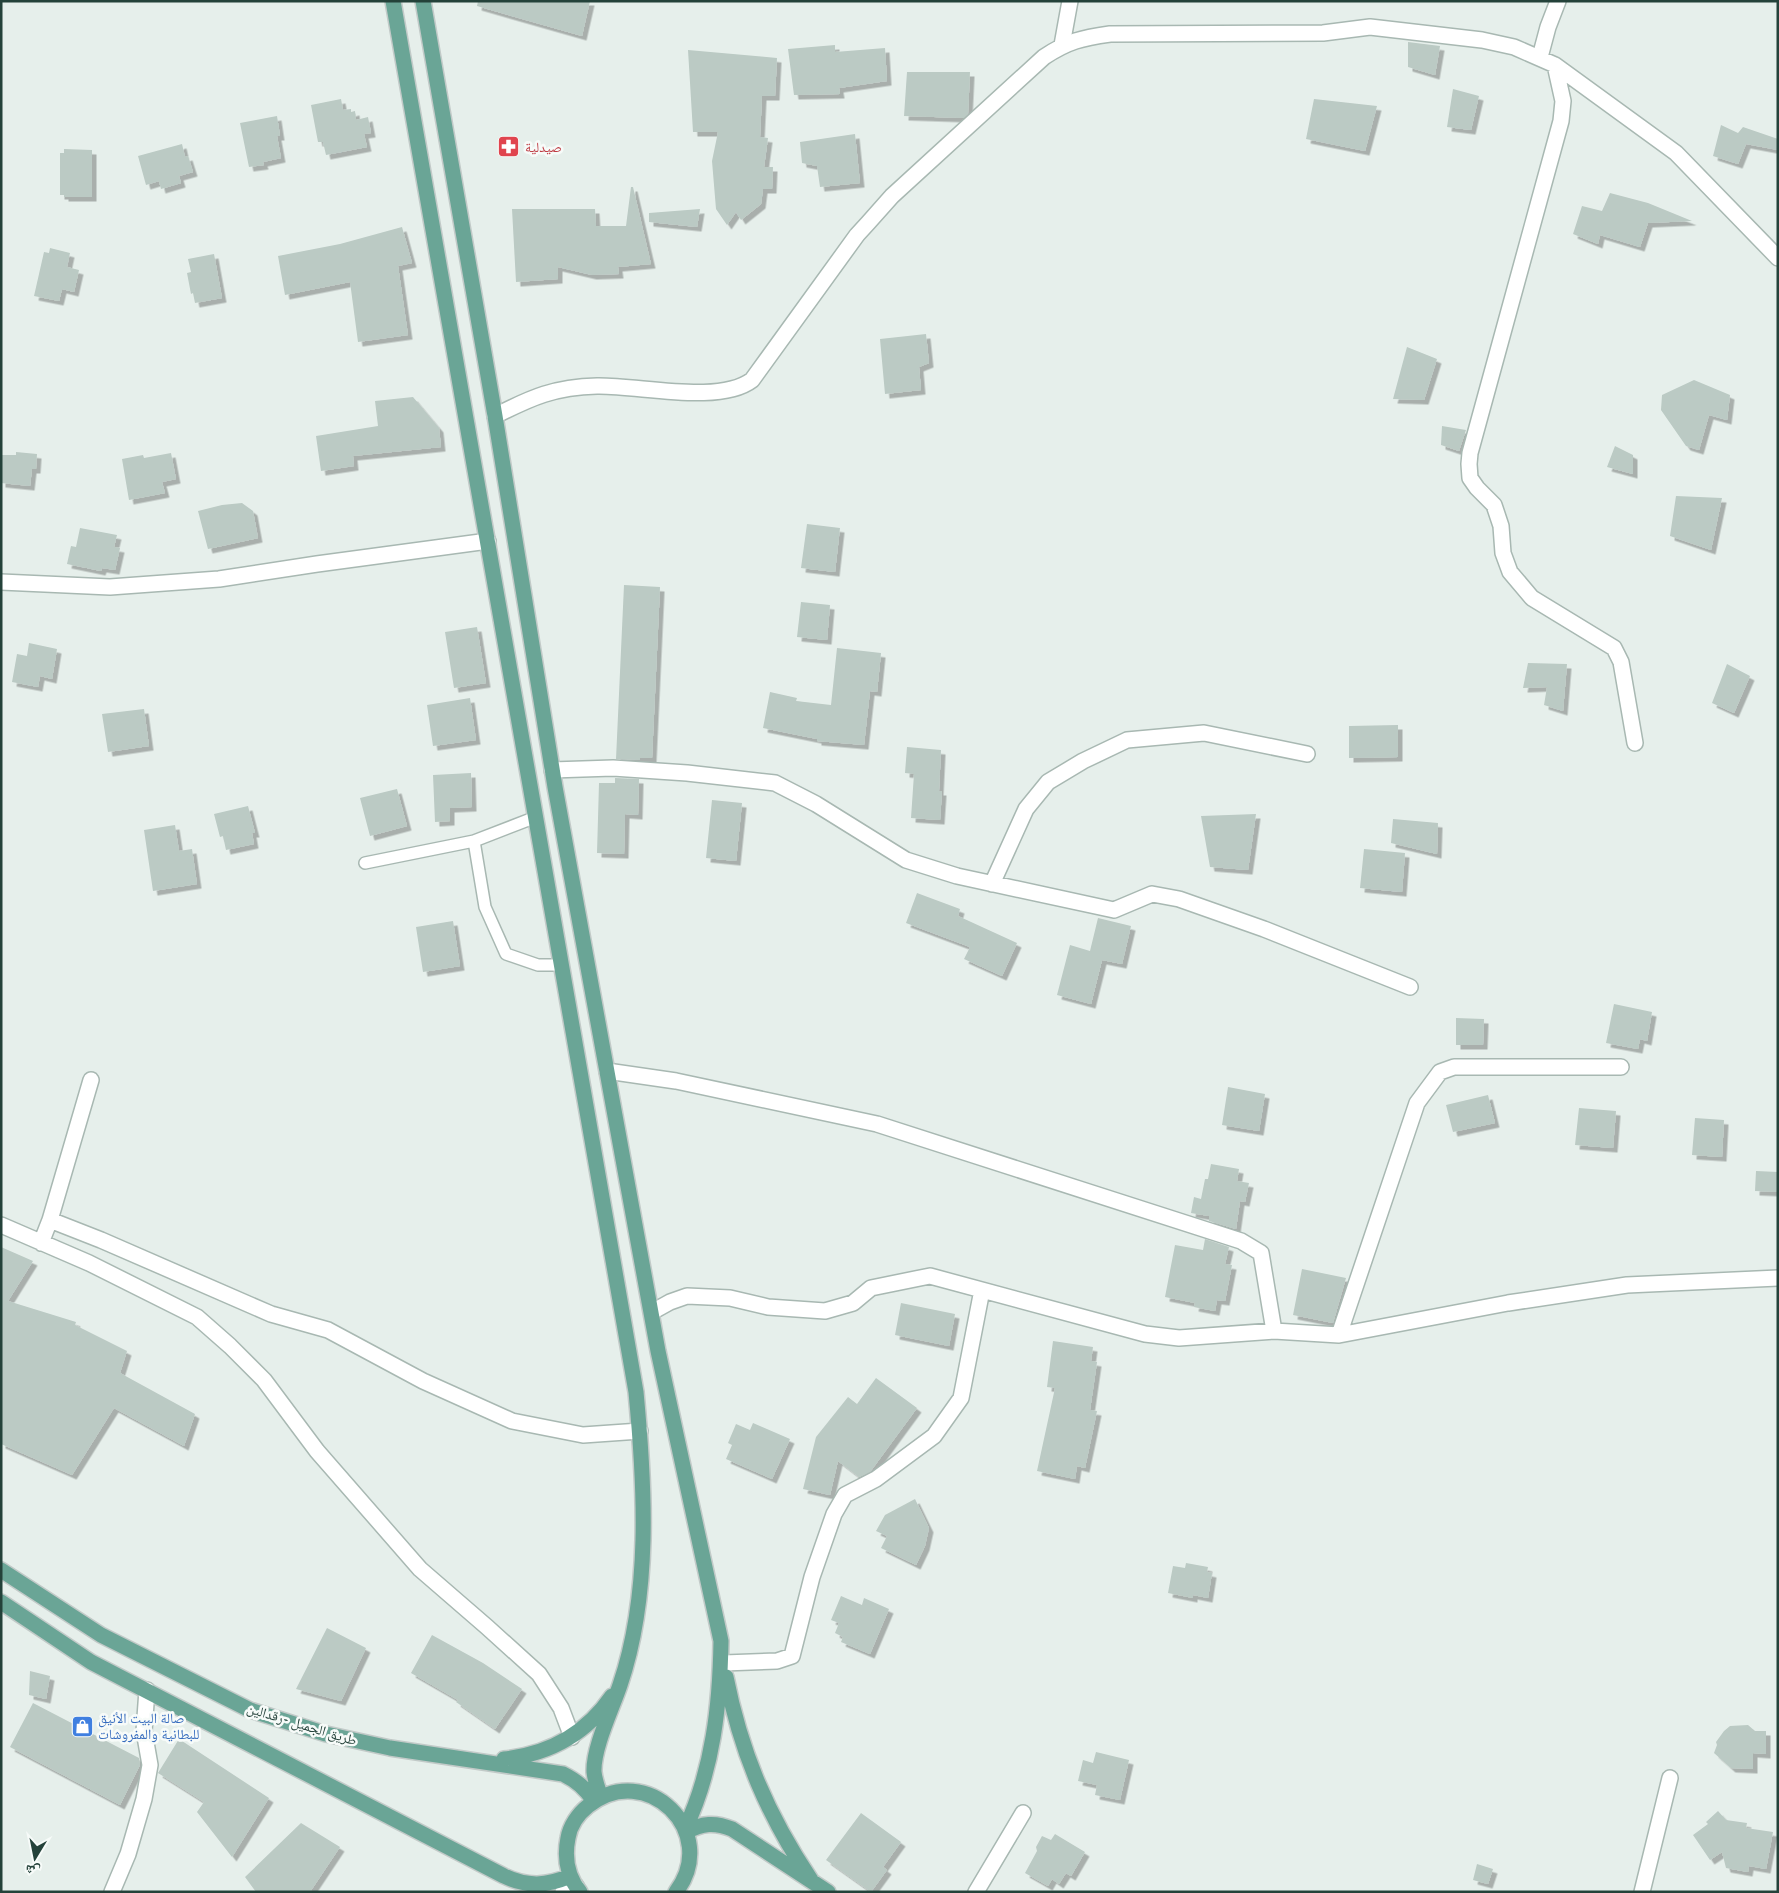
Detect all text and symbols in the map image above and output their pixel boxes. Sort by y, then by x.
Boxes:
pharmacy icon: صيدلية [497,135,521,159]
place label: صيدلية [525,139,562,156]
street label: طريق الجميل -رقدالين [245,1700,359,1750]
place label: صالة البيت الأنيق للبطانية والمفروشات [98,1710,200,1743]
shop icon: صالة البيت الأنيق للبطانية والمفروشات [70,1714,94,1738]
north arrow [10,1833,60,1883]
text: ش [24,1861,42,1880]

